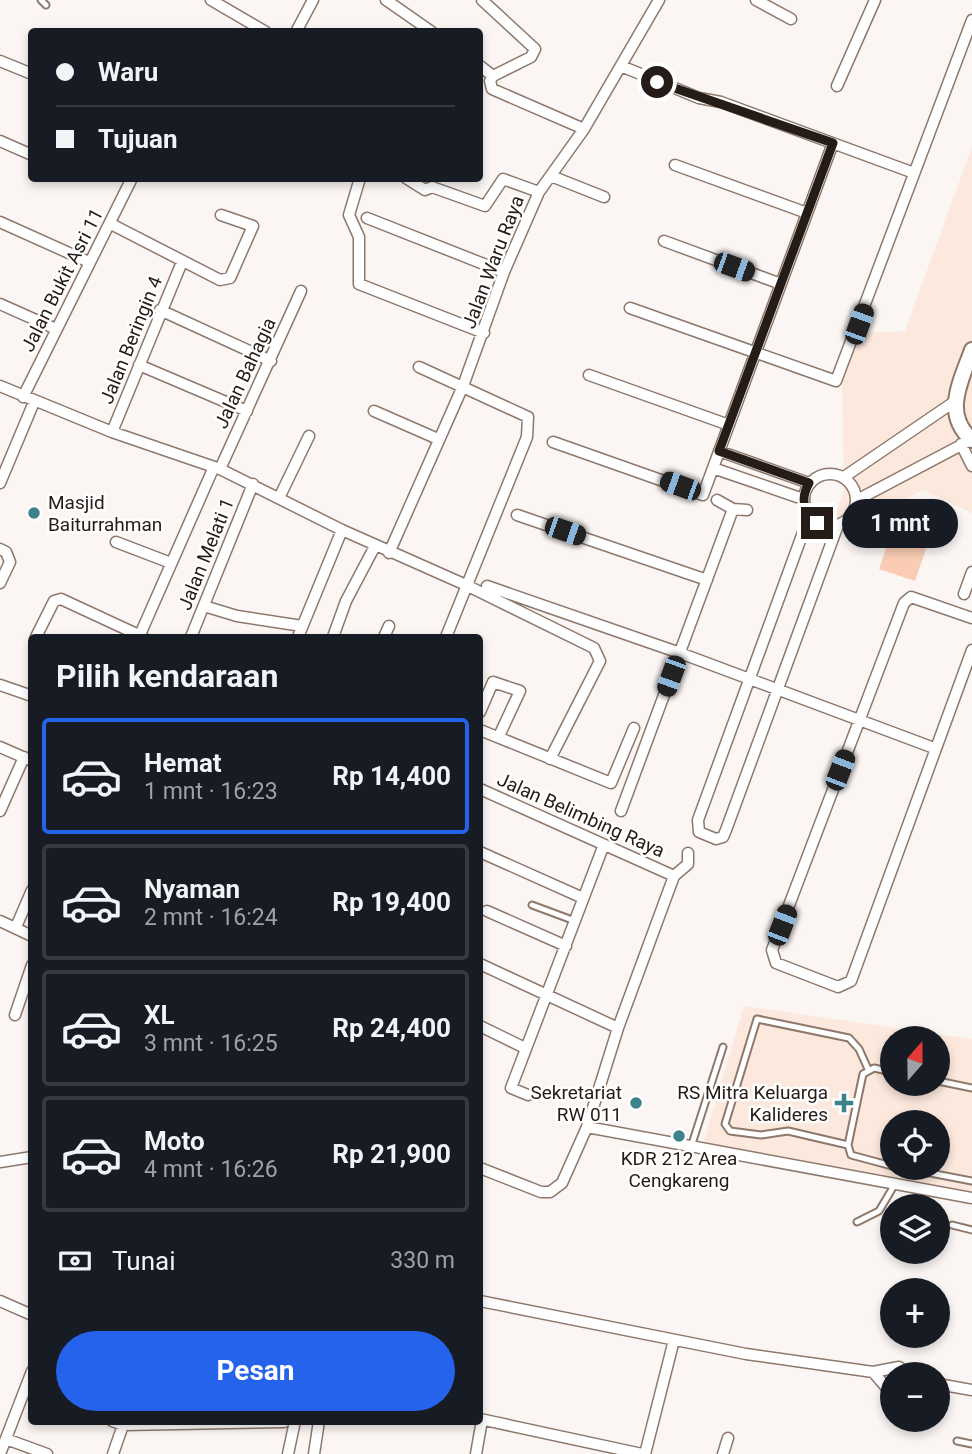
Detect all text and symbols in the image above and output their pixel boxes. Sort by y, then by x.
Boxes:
text: Waru [98,57,158,87]
route start [641,66,673,98]
text: Tujuan [98,124,178,154]
street label: Jalan Waru Raya [457,192,529,332]
street label: Jalan Bukit Asri 11 [16,204,108,356]
car [711,250,758,284]
street label: Jalan Beringin 4 [95,273,167,407]
car [842,301,877,347]
street label: Jalan Bahagia [209,314,281,432]
car [657,469,704,503]
place label: Masjid Baiturrahman [48,491,162,536]
street label: Jalan Melati 1 [173,495,239,613]
callout: 1 mnt [842,498,957,548]
marker: Masjid Baiturrahman [26,505,42,521]
route end [801,507,833,539]
text: 1 mnt [870,510,930,537]
car [542,514,589,548]
car [654,653,689,699]
text: Pilih kendaraan [56,657,278,695]
icon: car [60,745,123,808]
car [823,747,858,793]
text: Hemat [144,748,222,778]
text: Rp 14,400 [332,761,451,791]
street label: Jalan Belimbing Raya [494,768,668,862]
text: 1 mnt · 16:23 [144,778,278,805]
icon: car [60,871,123,934]
text: Nyaman [144,874,240,904]
text: Rp 19,400 [332,887,451,917]
car [765,902,800,948]
text: 2 mnt · 16:24 [144,904,278,931]
icon: car [60,997,123,1060]
text: XL [144,1000,175,1030]
text: Rp 24,400 [332,1013,451,1043]
north arrow [880,1026,950,1096]
map controls [880,1026,950,1432]
text: 3 mnt · 16:25 [144,1030,278,1057]
place label: Sekretariat RW 011 [531,1081,622,1126]
place label: RS Mitra Keluarga Kalideres [677,1081,828,1126]
marker: RS Mitra Keluarga Kalideres [834,1093,854,1113]
marker: Sekretariat RW 011 [628,1095,644,1111]
button: locate [880,1110,950,1180]
icon: car [60,1123,123,1186]
text: Moto [144,1126,205,1156]
marker: KDR 212 Area Cengkareng [671,1128,687,1144]
text: Rp 21,900 [332,1139,451,1169]
place label: KDR 212 Area Cengkareng [621,1147,737,1192]
text: 4 mnt · 16:26 [144,1156,278,1183]
button: layers [880,1194,950,1264]
icon: cash [56,1242,94,1280]
text: Tunai [112,1246,175,1276]
text: 330 m [390,1247,455,1274]
button: + [880,1278,950,1348]
button: Pesan [56,1331,455,1411]
button: − [880,1362,950,1432]

